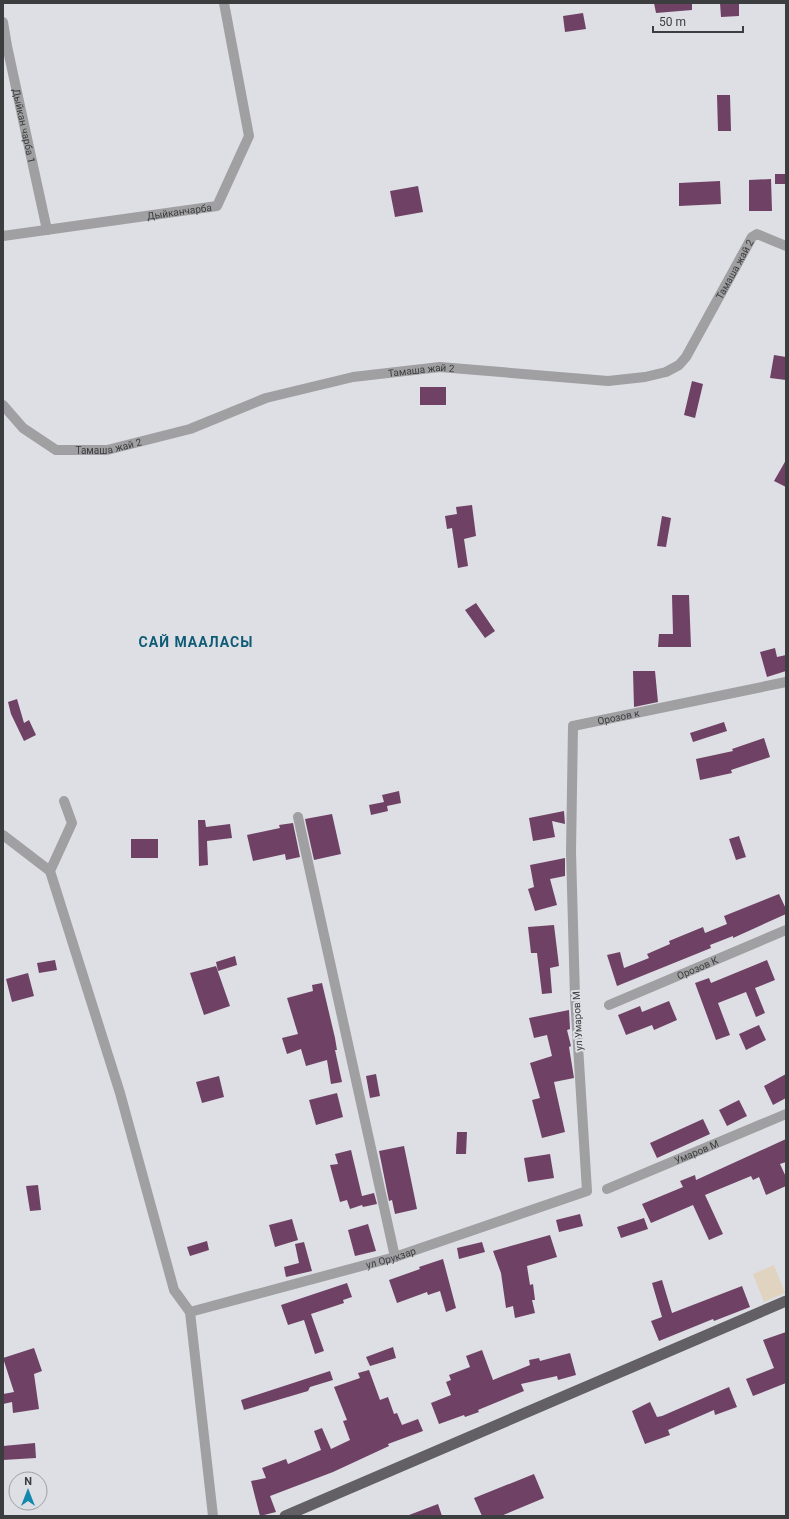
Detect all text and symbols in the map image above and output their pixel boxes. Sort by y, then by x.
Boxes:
scale bar [653,8,743,34]
text: 50 m [659,15,686,29]
street label: Дыйкан чарба 1 [10,88,37,164]
street label: Дыйканчарба [146,202,212,222]
street label: Тамаша жай 2 [714,237,756,301]
street label: Тамаша жай 2 [387,362,455,379]
street label: Тамаша жай 2 [75,436,143,456]
district label: САЙ МААЛАСЫ [139,634,253,650]
street label: Орозов к [596,707,641,727]
street label: Орозов К [675,954,720,982]
street label: ул Умаров М [570,991,585,1051]
street label: Умаров М [673,1138,720,1166]
street label: ул Орукзар [365,1245,418,1271]
north arrow [8,1471,48,1511]
text: N [24,1475,32,1488]

